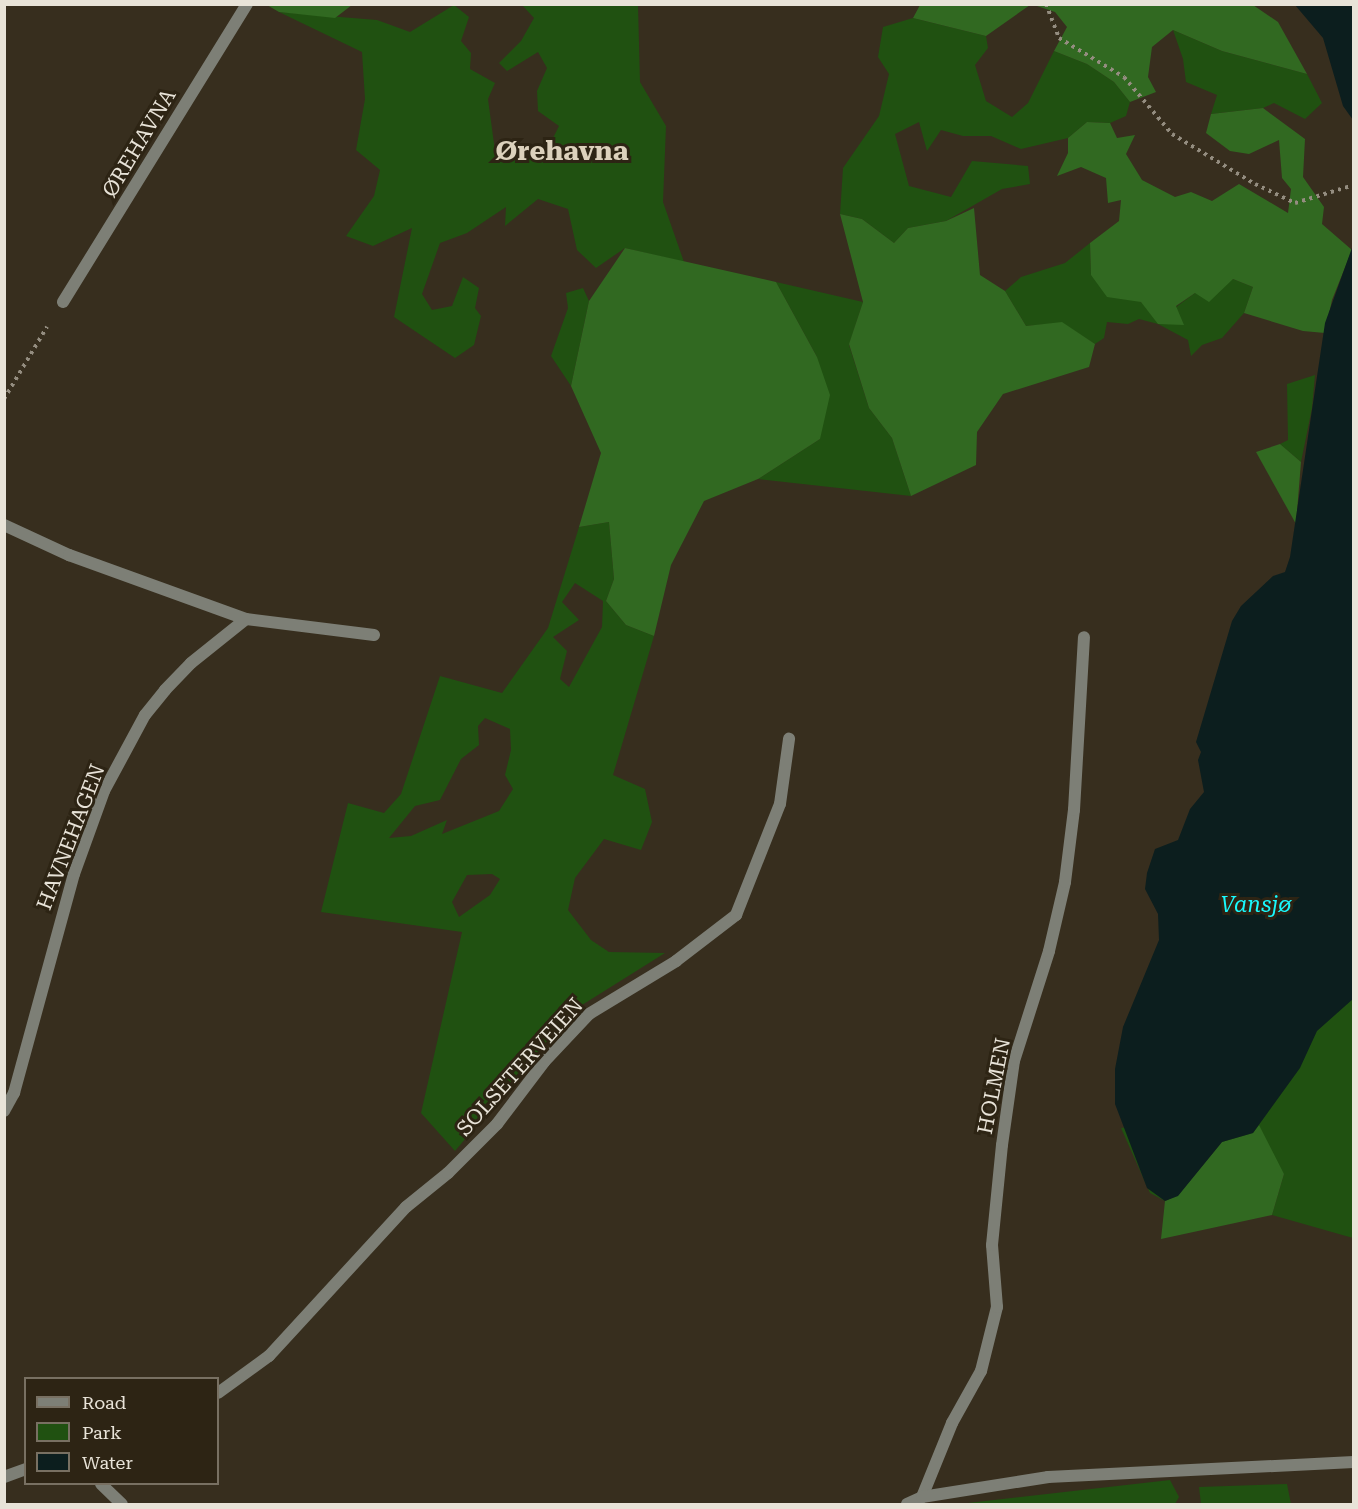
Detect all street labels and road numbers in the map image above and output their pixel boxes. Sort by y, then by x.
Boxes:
street label: ØREHAVNA [97,84,181,202]
street label: HAVNEHAGEN [32,761,110,913]
street label: SOLSETERVEIEN [451,993,589,1141]
street label: HOLMEN [972,1036,1016,1136]

